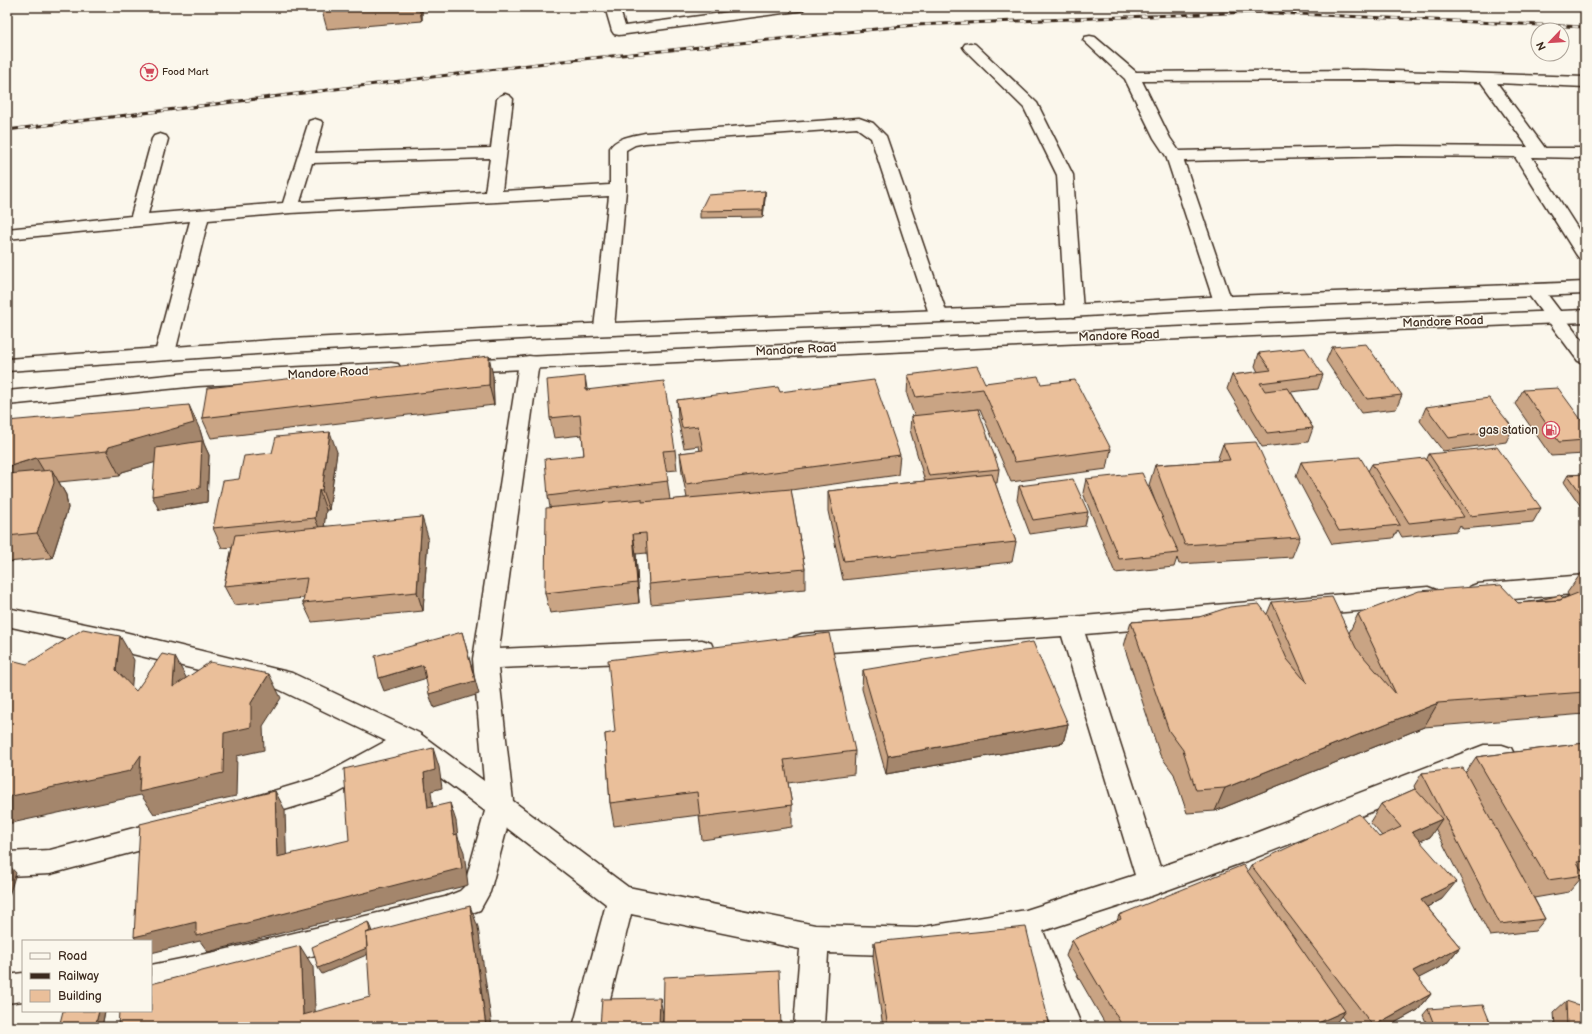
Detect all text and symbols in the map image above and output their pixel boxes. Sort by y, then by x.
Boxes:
north arrow [1530,22,1570,62]
text: N [1534,40,1549,53]
supermarket icon: Food Mart [139,62,159,82]
place label: Food Mart [162,66,209,78]
street label: Mandore Road [1402,313,1484,331]
street label: Mandore Road [1078,327,1160,345]
street label: Mandore Road [755,340,837,360]
street label: Mandore Road [287,363,369,383]
fuel station icon: gas station [1541,420,1561,440]
place label: gas station [1479,423,1538,438]
legend [22,940,152,1012]
text: Road [58,949,87,964]
text: Railway [58,969,100,984]
text: Building [58,989,102,1004]

